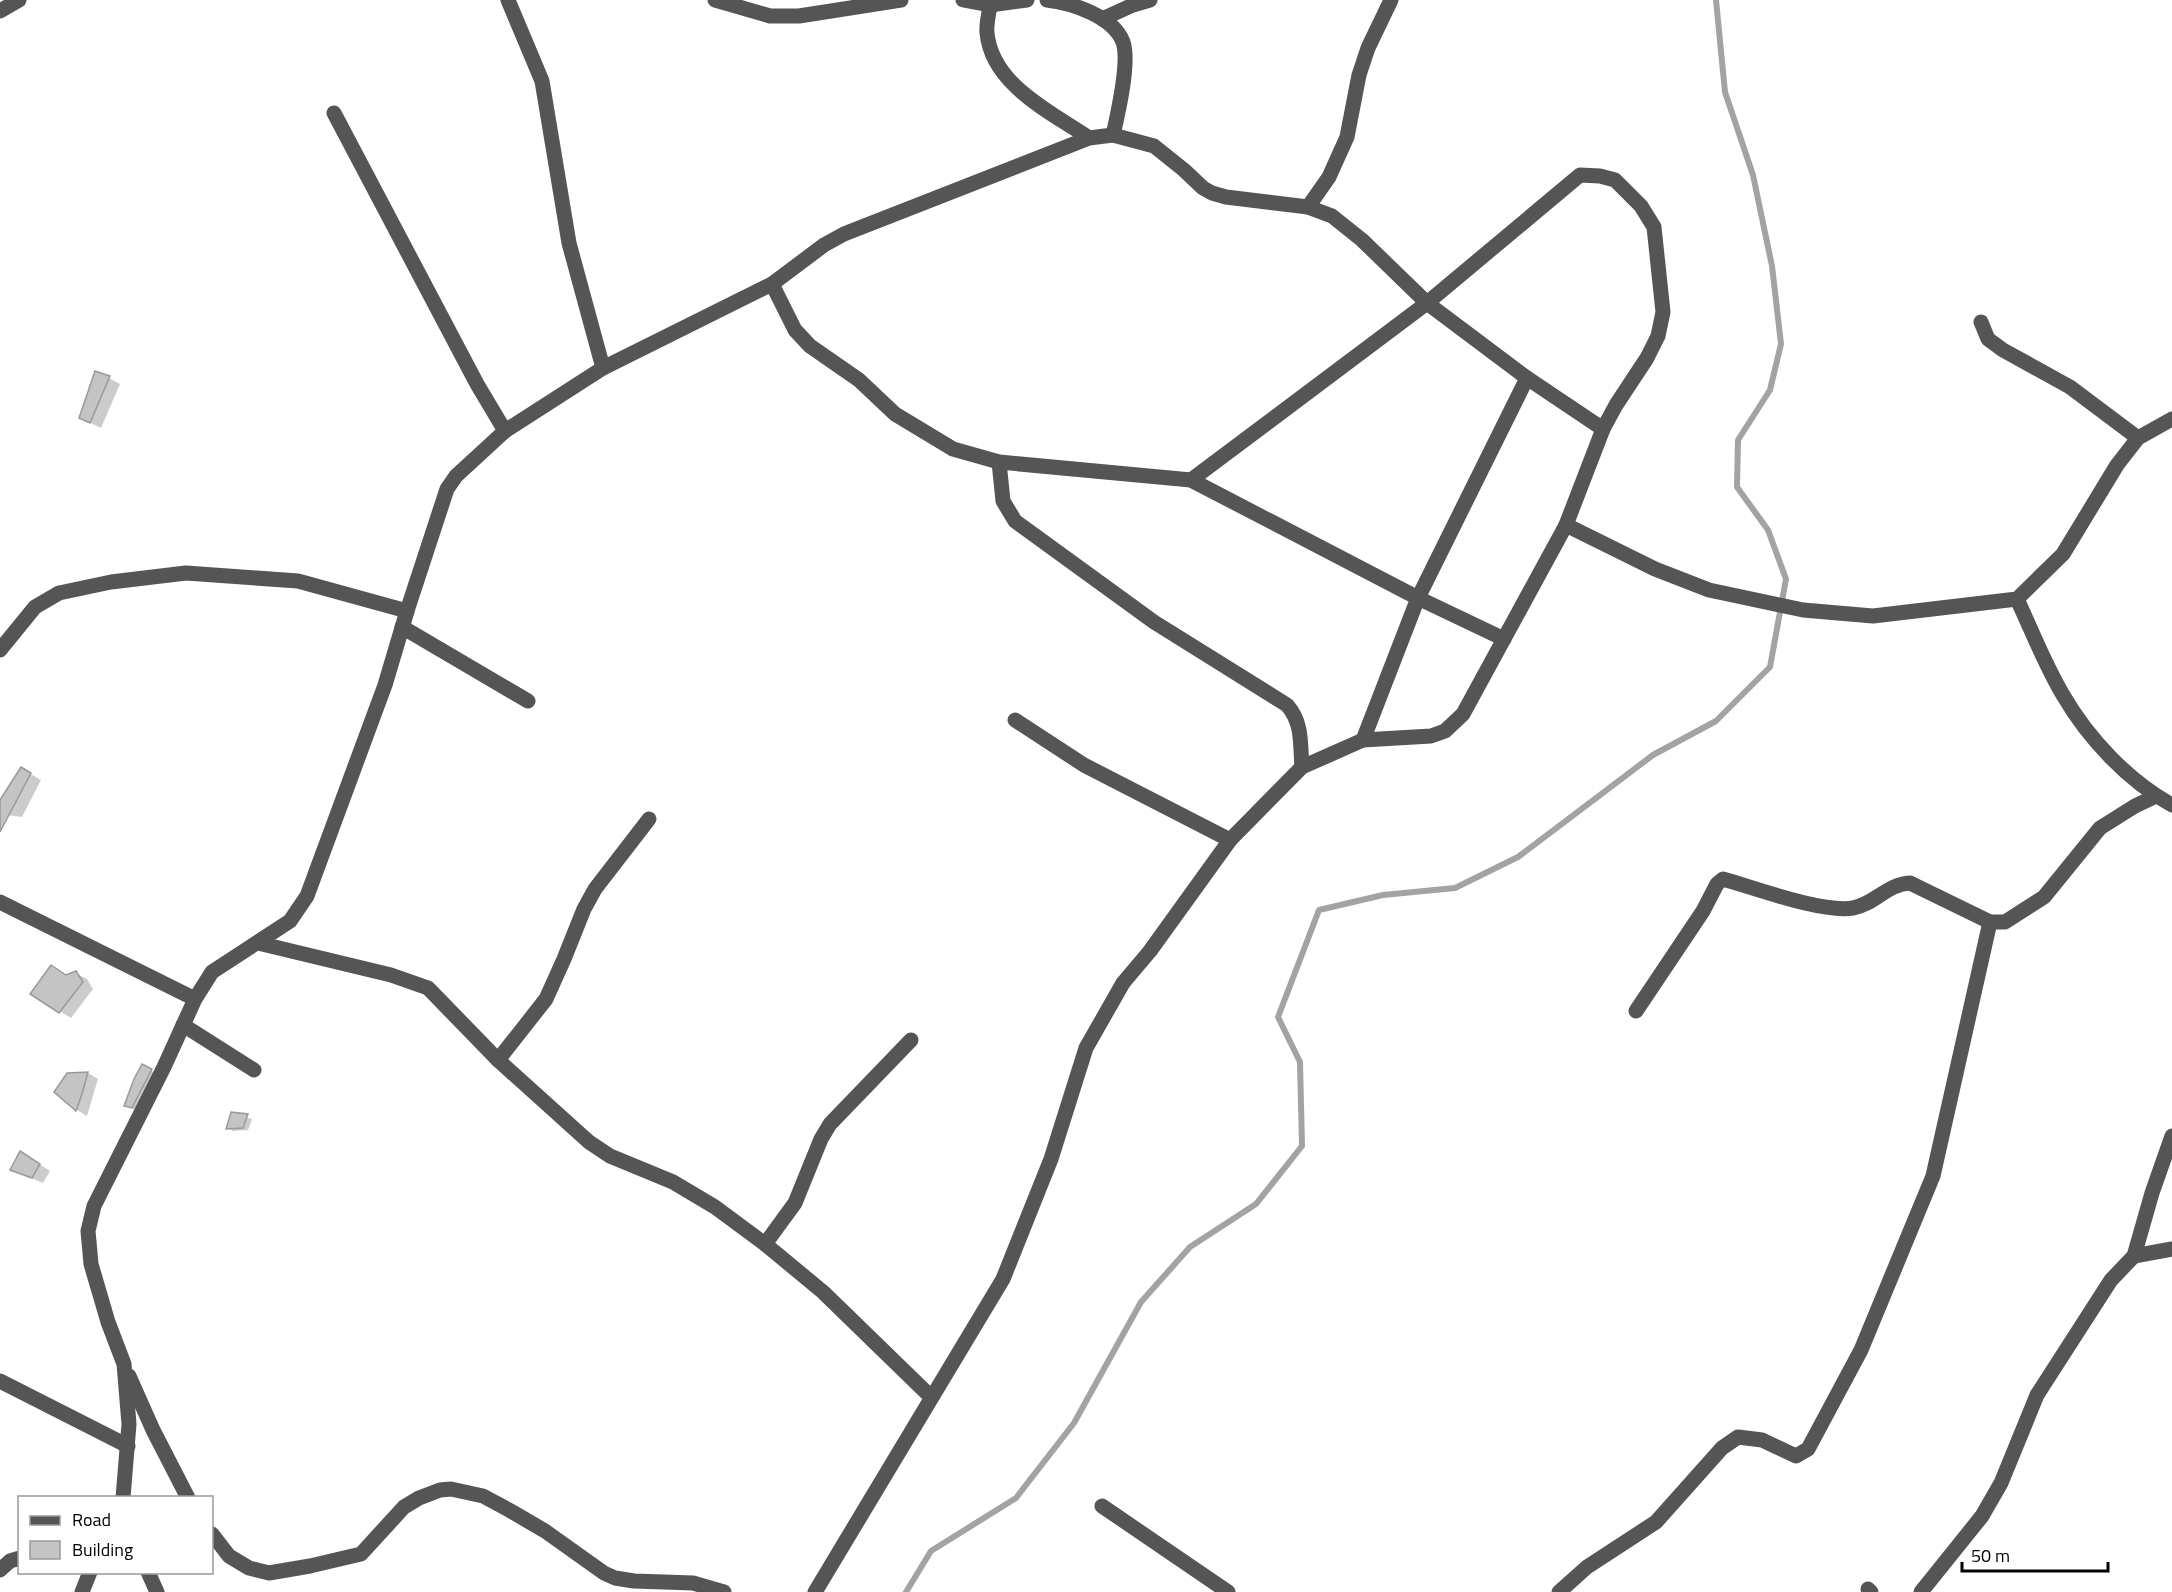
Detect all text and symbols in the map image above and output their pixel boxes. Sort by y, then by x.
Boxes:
legend [18,1496,213,1574]
text: Road [72,1506,111,1533]
scale bar [1962,1535,2108,1573]
text: Building [72,1536,133,1563]
text: 50 m [1971,1542,2010,1569]

